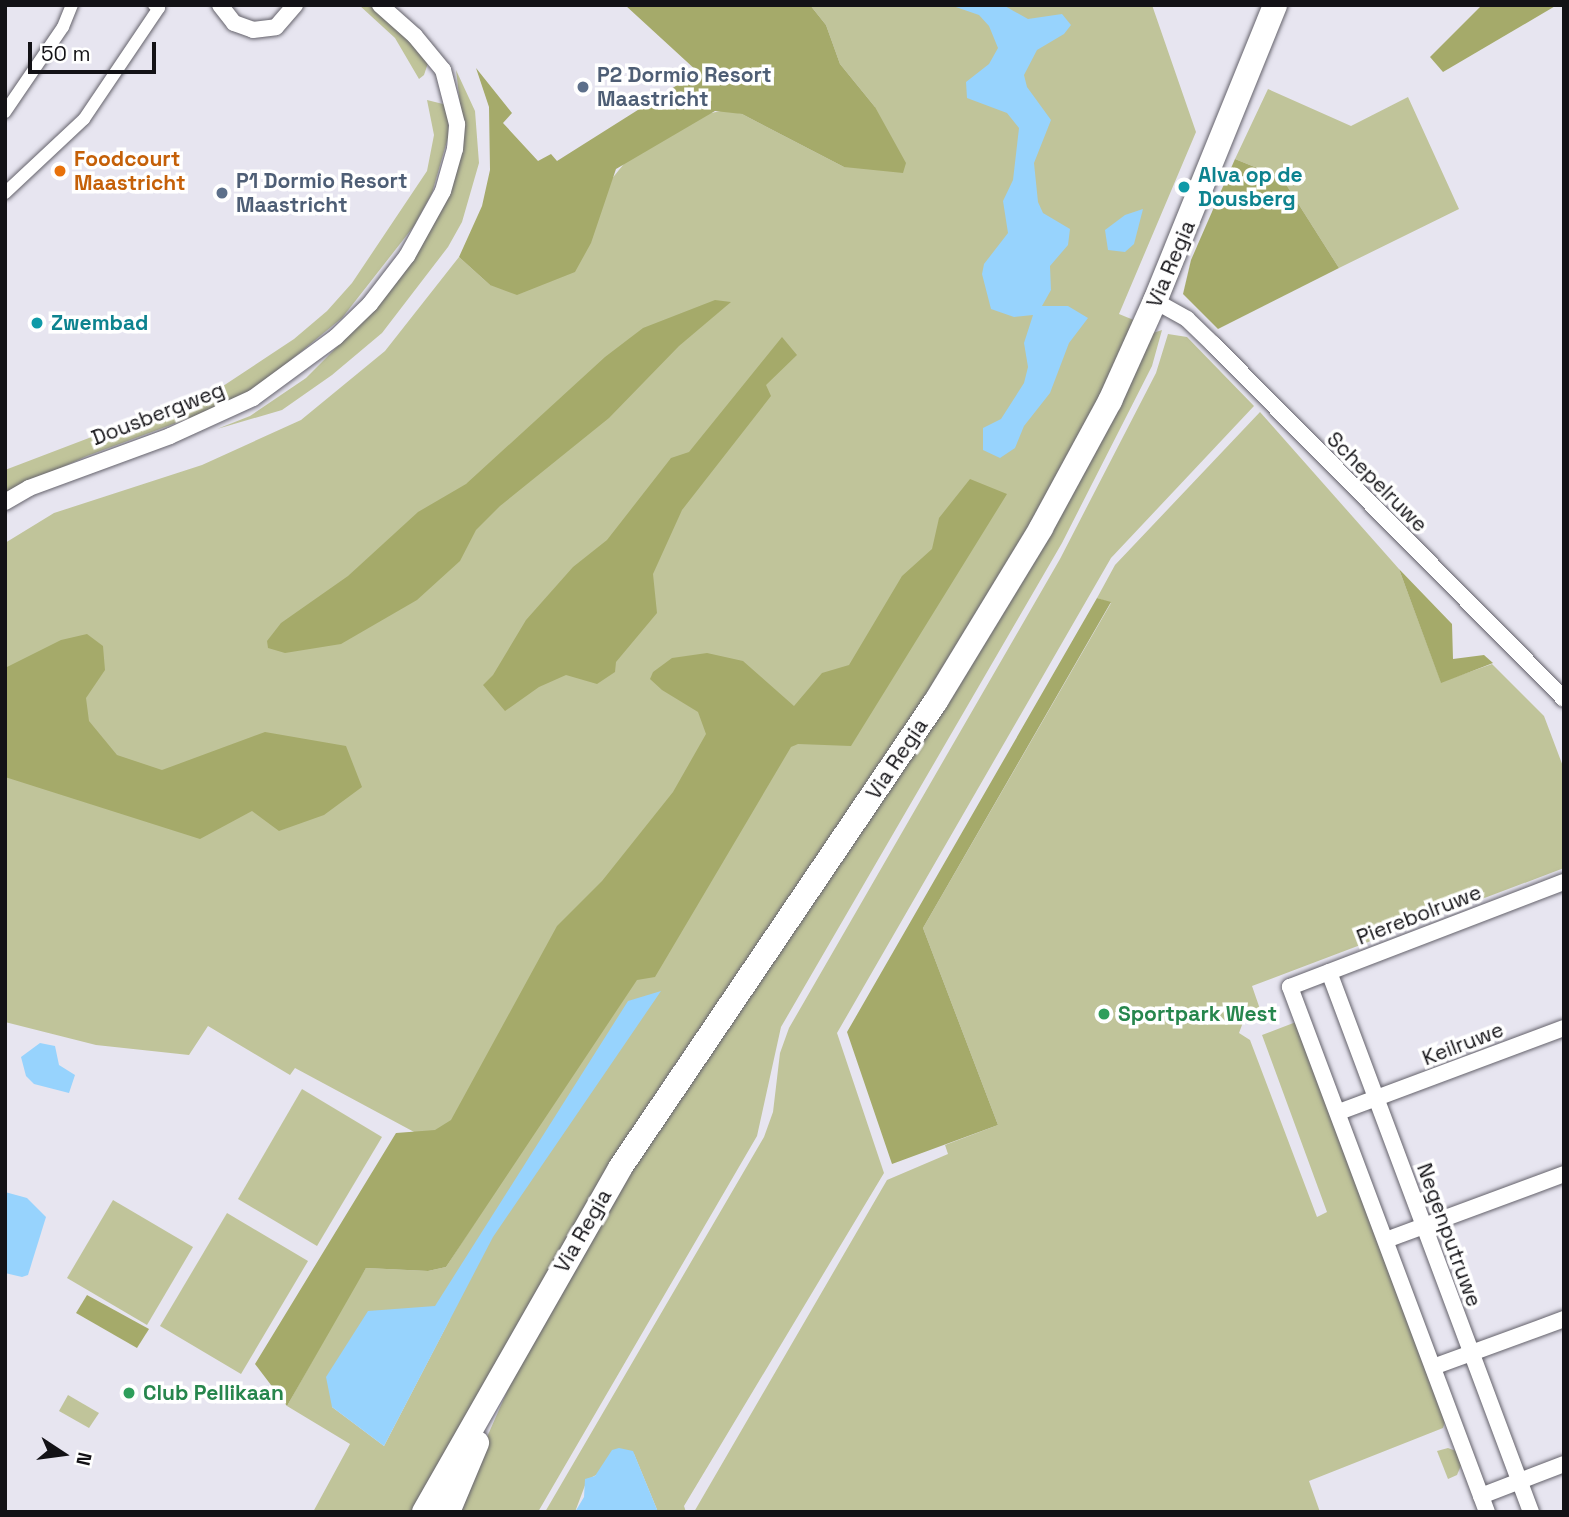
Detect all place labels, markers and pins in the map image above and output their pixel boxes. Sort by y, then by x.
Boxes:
place label: P2 Dormio Resort Maastricht [597,62,771,112]
marker: P2 Dormio Resort Maastricht [575,79,591,95]
place label: Foodcourt Maastricht [74,146,186,196]
place label: Alva op de Dousberg [1198,162,1303,212]
marker: Foodcourt Maastricht [52,163,68,179]
place label: P1 Dormio Resort Maastricht [236,168,408,218]
marker: Alva op de Dousberg [1176,179,1192,195]
marker: P1 Dormio Resort Maastricht [214,185,230,201]
place label: Zwembad [51,310,148,336]
marker: Zwembad [29,315,45,331]
place label: Sportpark West [1118,1001,1277,1027]
marker: Sportpark West [1096,1006,1112,1022]
place label: Club Pellikaan [143,1380,284,1406]
marker: Club Pellikaan [121,1385,137,1401]

